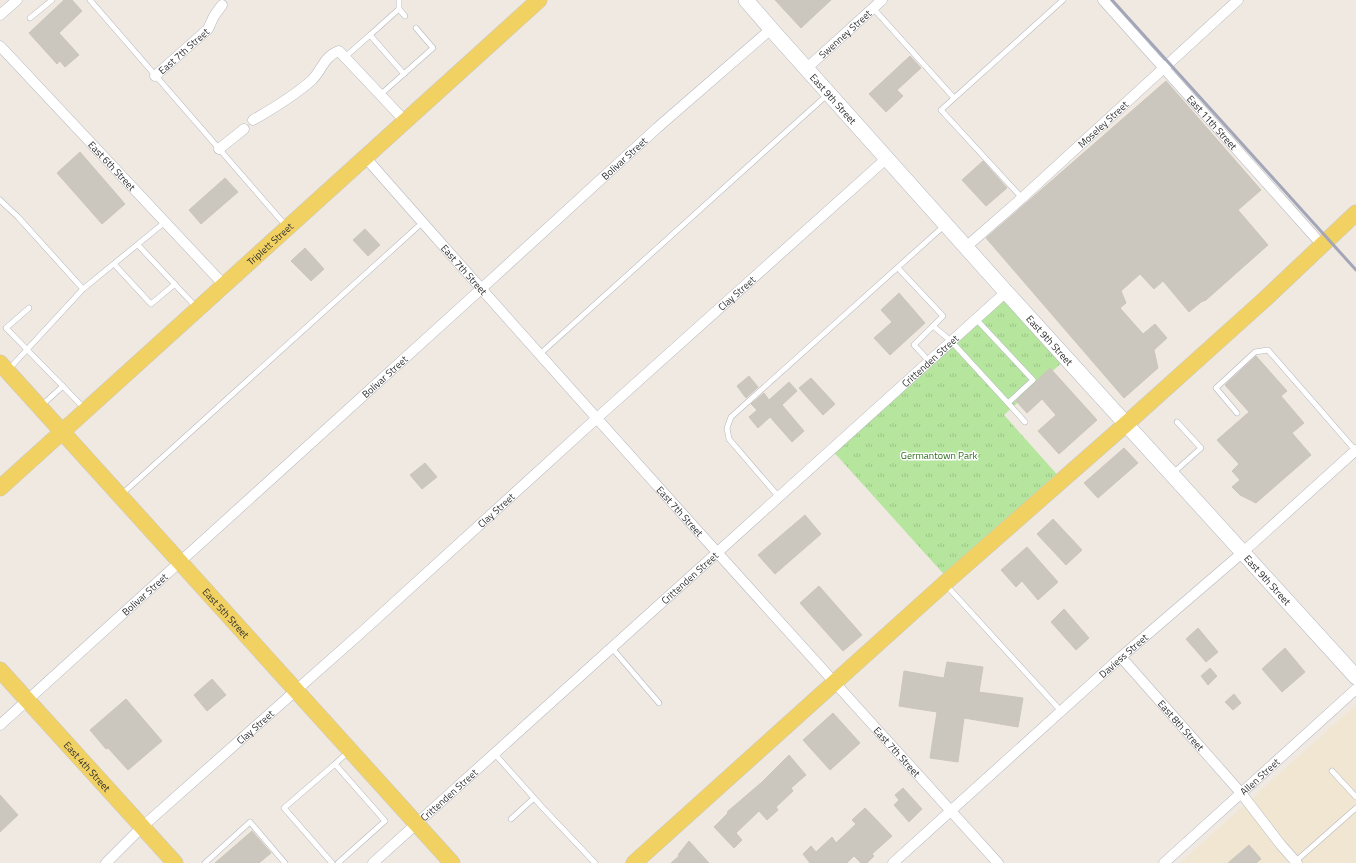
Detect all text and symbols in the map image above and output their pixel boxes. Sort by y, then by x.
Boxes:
street label: Swenney Street [815,6,875,62]
street label: East 7th Street [155,24,213,78]
street label: East 9th Street [806,71,860,128]
street label: East 11th Street [1183,92,1241,154]
street label: Moseley Street [1075,97,1132,151]
street label: Bolivar Street [598,133,651,183]
street label: East 6th Street [85,138,139,195]
street label: Triplett Street [244,219,297,269]
street label: East 7th Street [437,241,491,299]
street label: Clay Street [715,272,759,314]
street label: East 9th Street [1022,312,1077,369]
street label: Crittenden Street [898,331,962,391]
street label: Bolivar Street [359,352,411,402]
park label: Germantown Park [901,448,977,463]
street label: East 7th Street [653,483,707,540]
street label: Clay Street [474,489,519,531]
street label: Crittenden Street [658,548,722,608]
street label: East 9th Street [1240,552,1295,609]
street label: Bolivar Street [119,569,171,619]
street label: East 5th Street [199,585,253,642]
street label: Daviess Street [1096,630,1152,682]
street label: East 8th Street [1154,697,1208,755]
street label: Clay Street [233,706,278,748]
street label: East 7th Street [870,723,924,781]
street label: East 4th Street [60,738,114,796]
street label: Allen Street [1237,754,1284,799]
street label: Crittenden Street [417,765,481,825]

